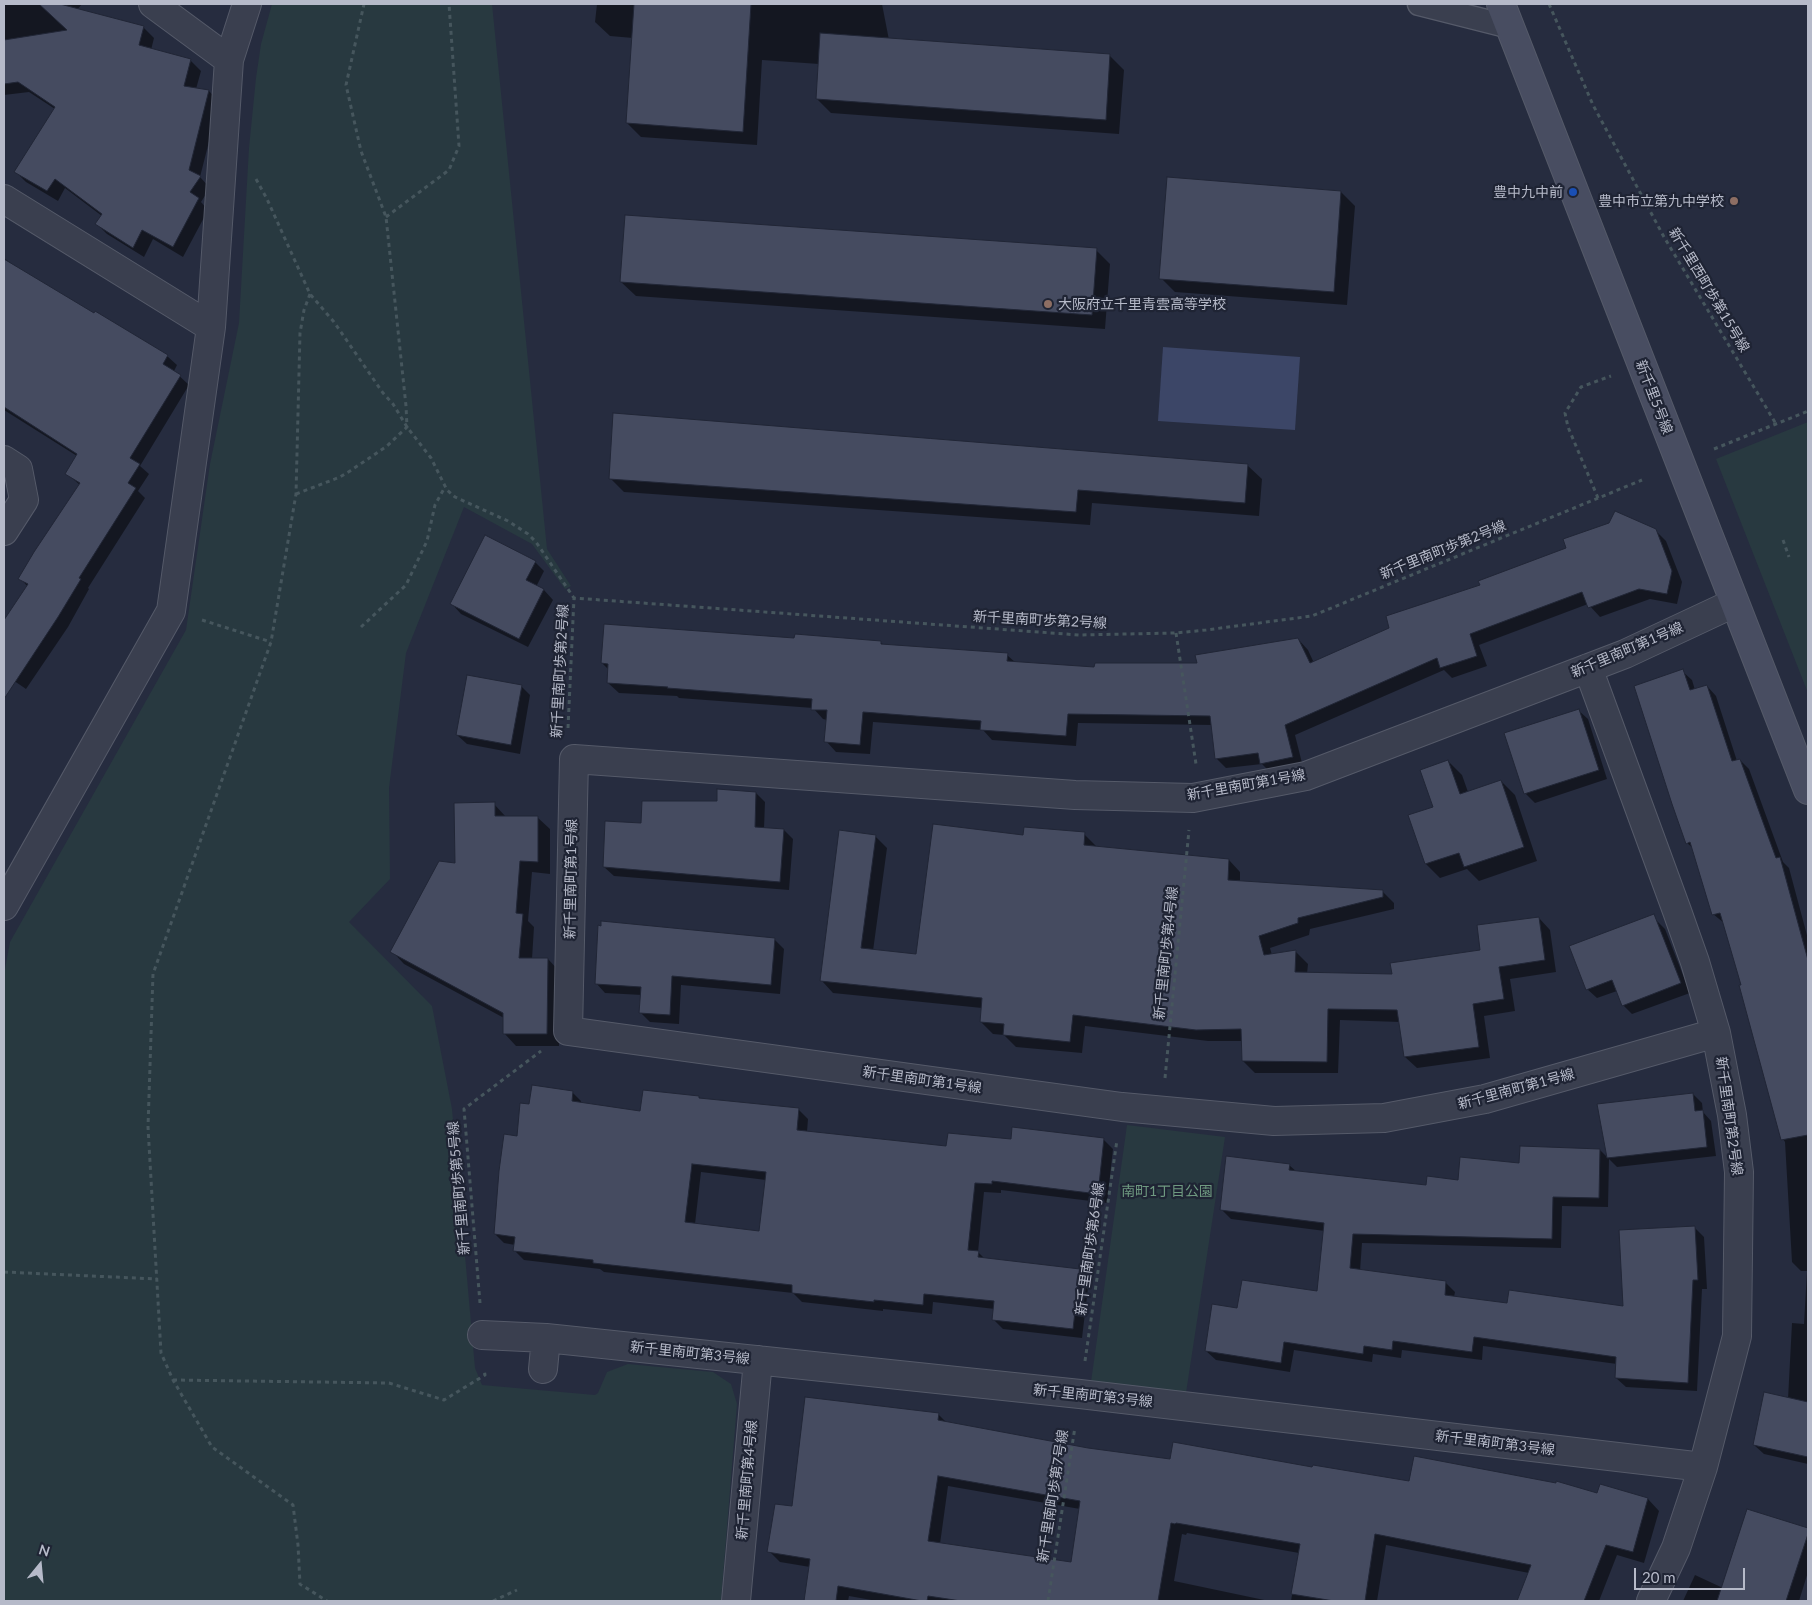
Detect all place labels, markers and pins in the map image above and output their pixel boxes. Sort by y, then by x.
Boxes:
place label: 豊中九中前 [1493,184,1563,200]
marker: 豊中九中前 [1567,186,1579,198]
place label: 豊中市立第九中学校 [1598,193,1724,209]
marker: 豊中市立第九中学校 [1728,195,1740,207]
place label: 大阪府立千里青雲高等学校 [1058,296,1226,312]
marker: 大阪府立千里青雲高等学校 [1042,298,1054,310]

